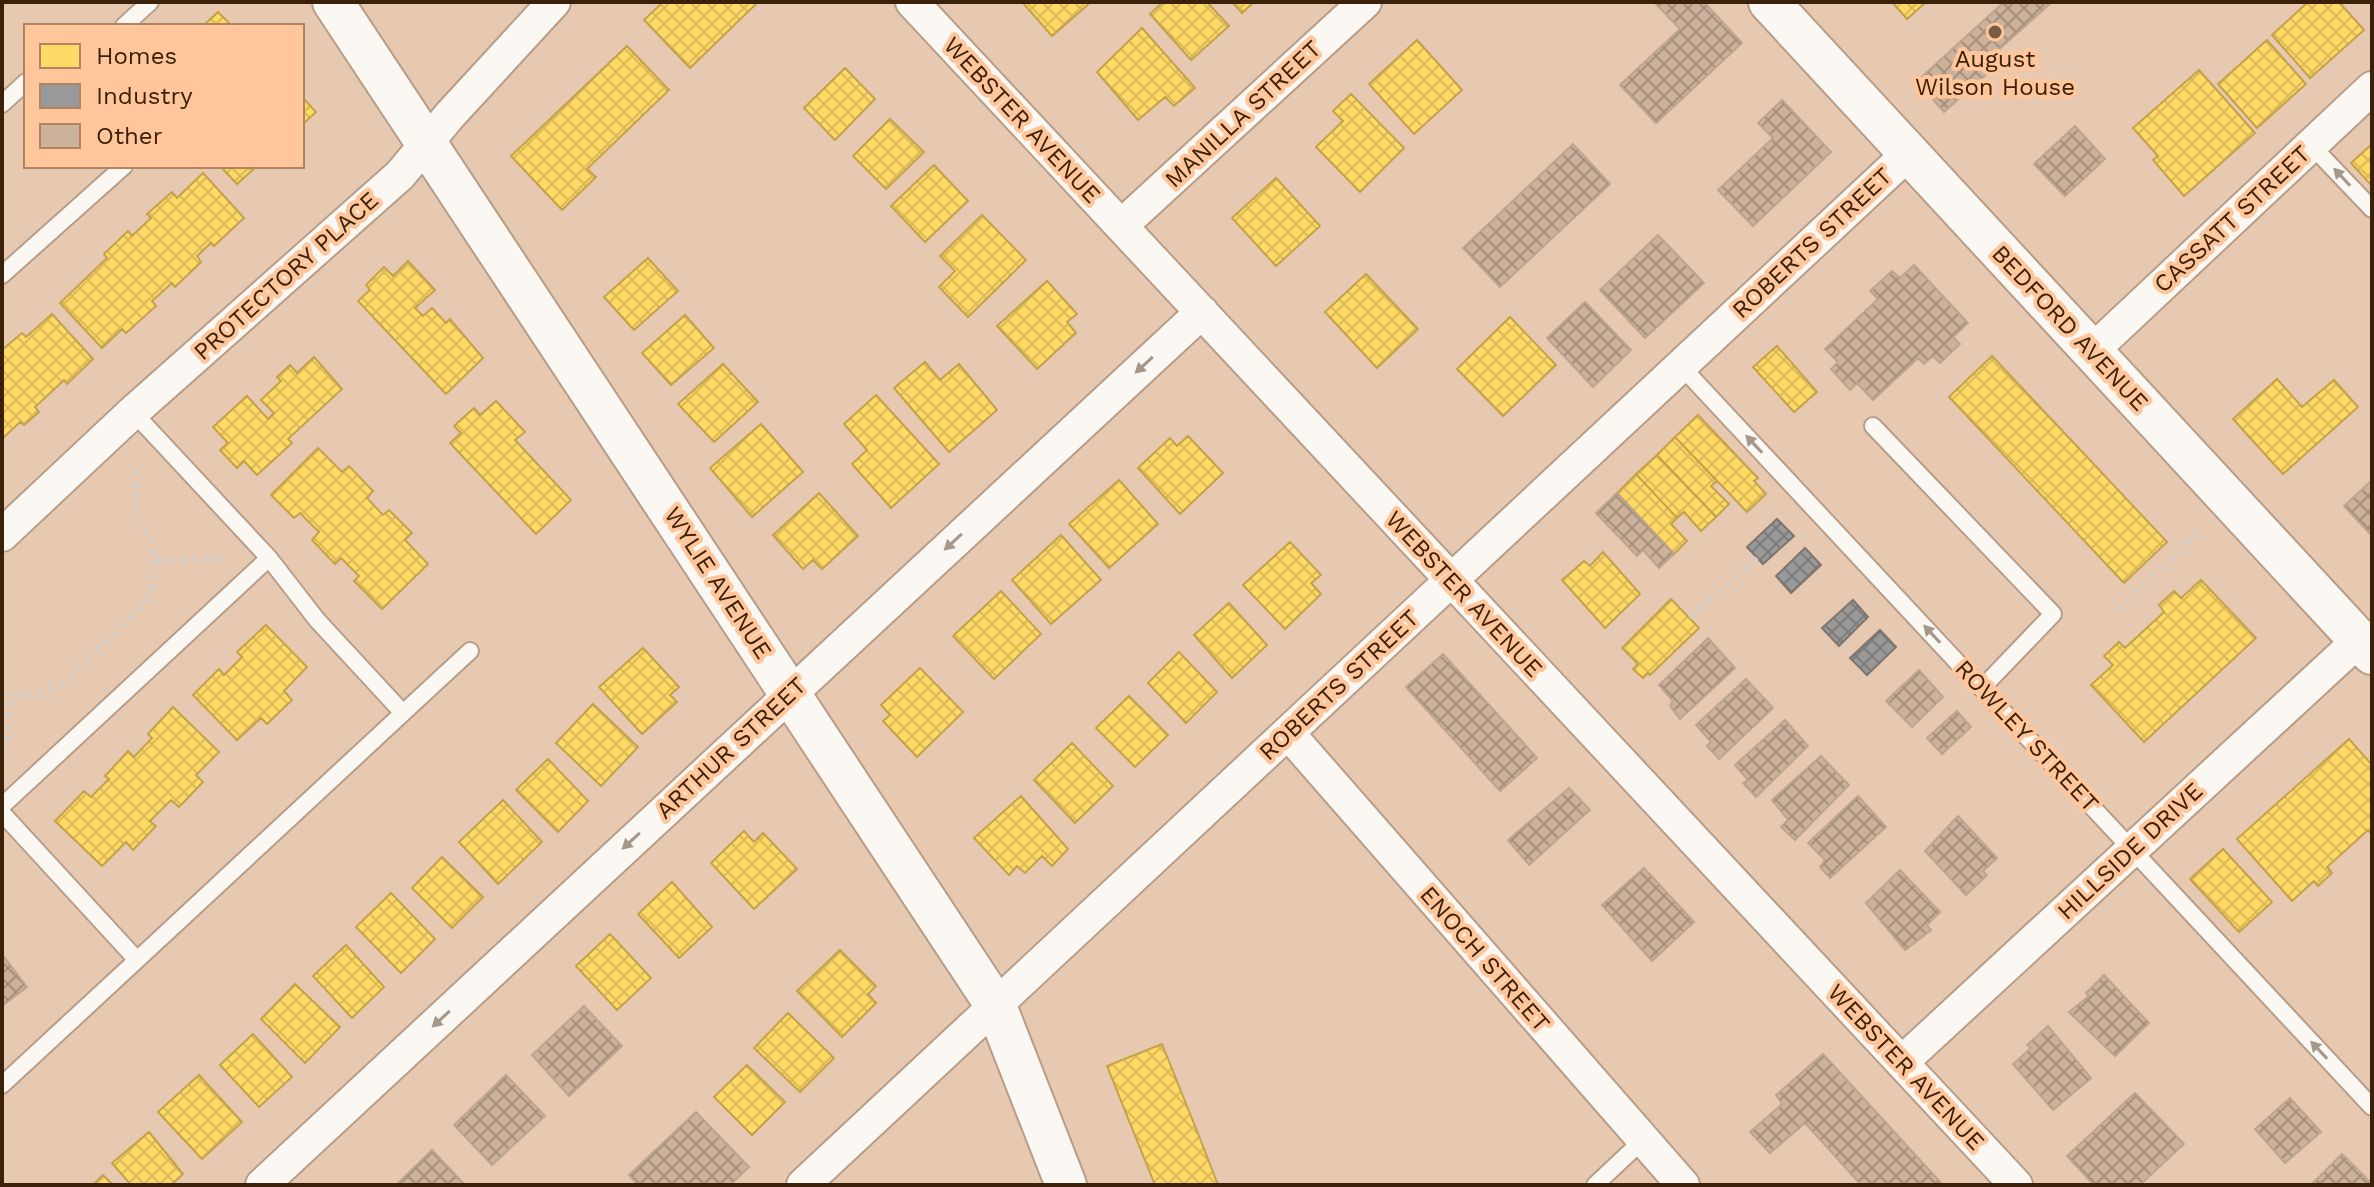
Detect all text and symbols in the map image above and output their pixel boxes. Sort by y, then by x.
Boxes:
marker: August Wilson House [1986,23,2004,41]
legend [24,24,304,168]
street label: WEBSTER AVENUE [938,31,1106,209]
street label: MANILLA STREET [1159,35,1327,193]
text: Homes [96,42,177,70]
place label: August Wilson House [1915,45,2075,101]
text: Industry [96,82,193,110]
text: Other [96,122,163,150]
street label: CASSATT STREET [2148,139,2316,299]
street label: ROBERTS STREET [1726,162,1898,324]
one-way arrow [2333,168,2351,187]
street label: PROTECTORY PLACE [188,186,384,366]
street label: BEDFORD AVENUE [1986,239,2154,417]
one-way arrow [1135,355,1154,374]
one-way arrow [1746,435,1764,454]
street label: WYLIE AVENUE [658,502,778,664]
street label: WEBSTER AVENUE [1380,505,1548,683]
one-way arrow [944,532,963,550]
street label: ROBERTS STREET [1253,604,1425,766]
one-way arrow [1923,625,1941,644]
street label: ROWLEY STREET [1949,654,2105,818]
street label: ARTHUR STREET [650,671,812,825]
street label: HILLSIDE DRIVE [2052,777,2208,925]
one-way arrow [622,832,641,850]
street label: ENOCH STREET [1414,881,1556,1037]
street label: WEBSTER AVENUE [1822,978,1990,1156]
one-way arrow [432,1009,451,1027]
one-way arrow [2310,1040,2328,1059]

